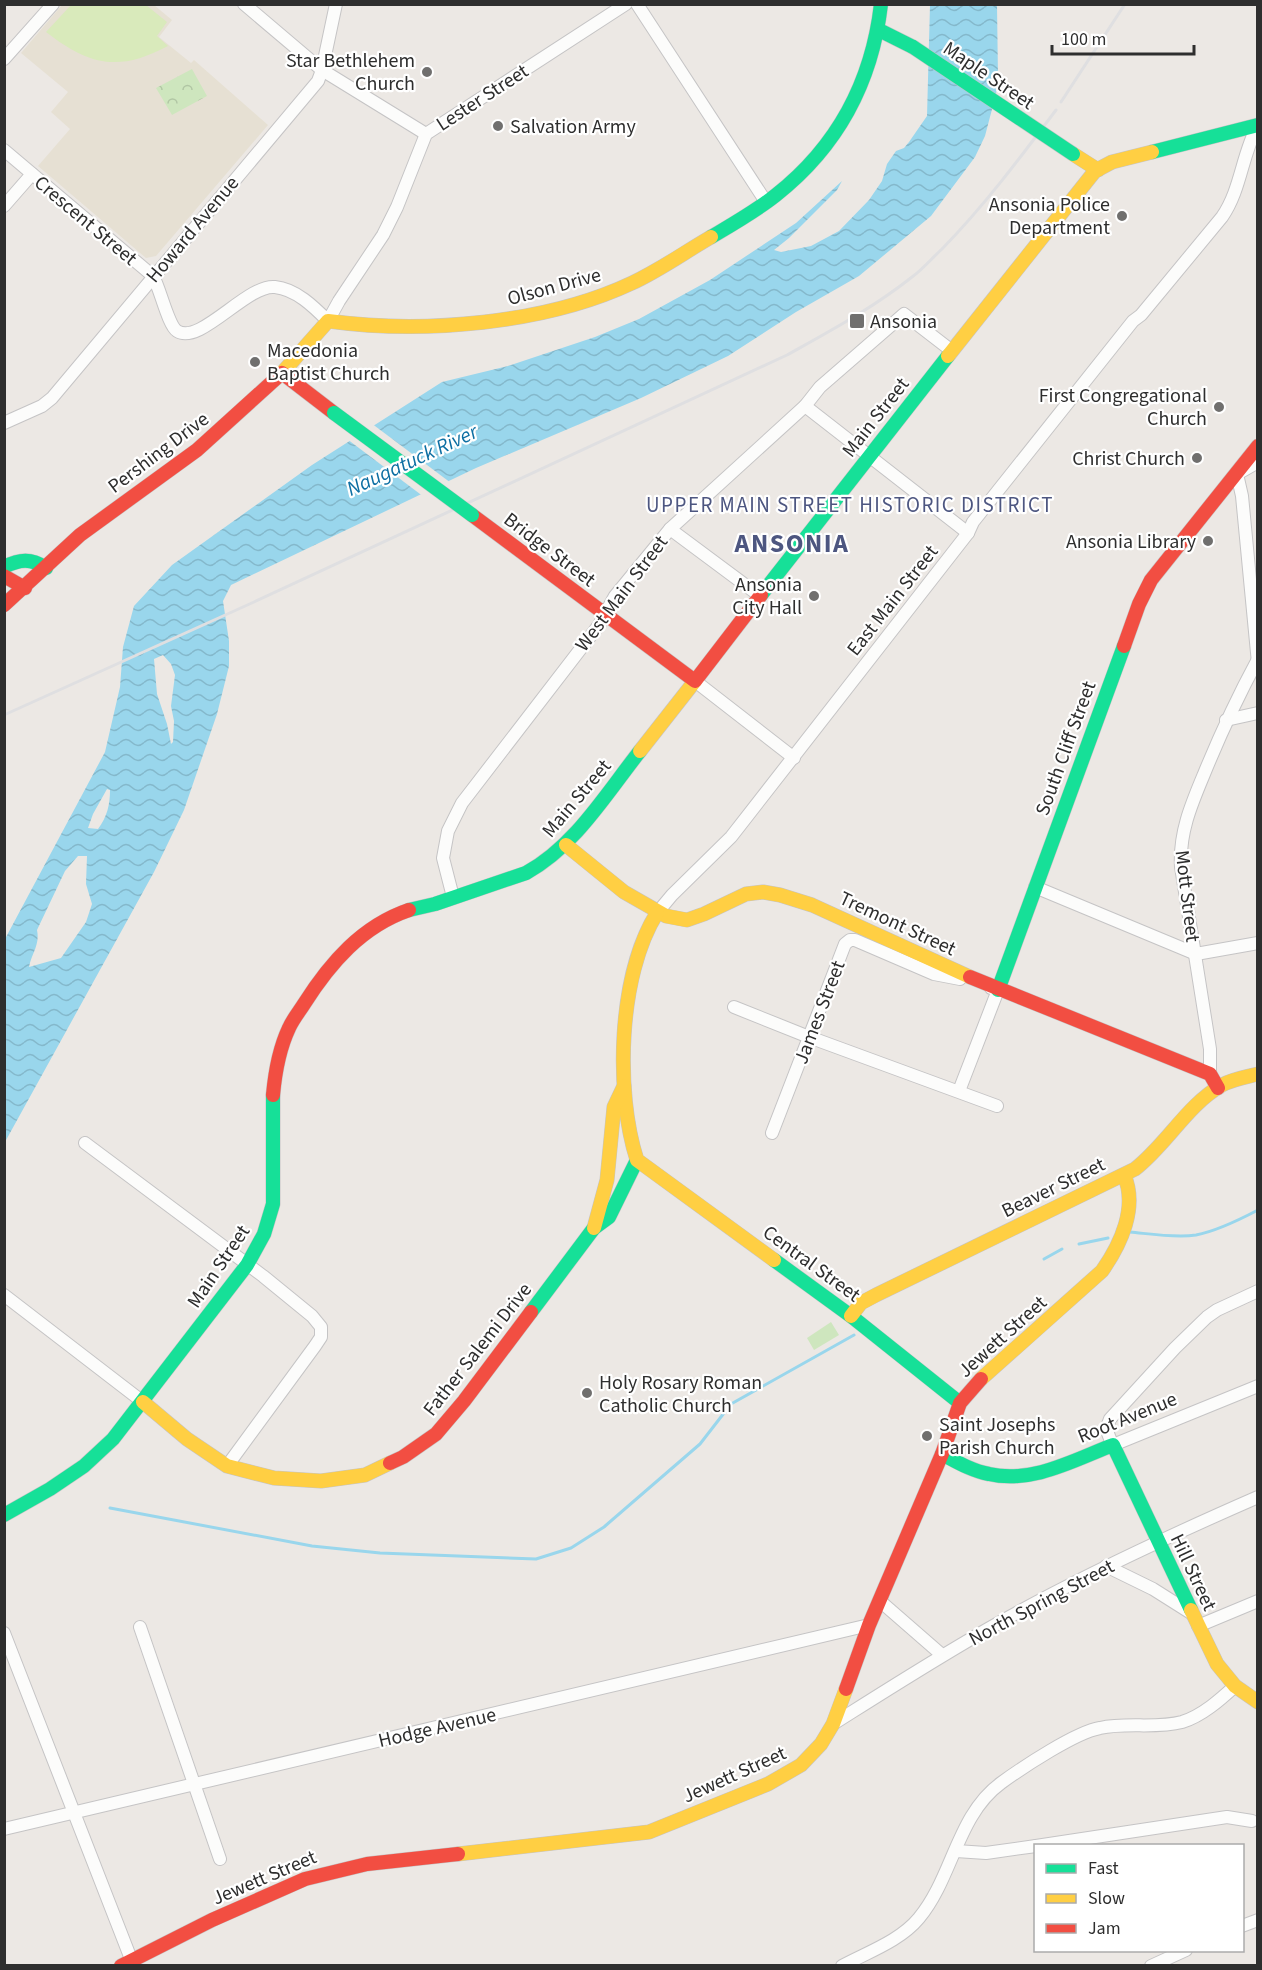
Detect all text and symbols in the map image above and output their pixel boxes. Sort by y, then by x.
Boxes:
scale bar [1052,18,1194,56]
text: 100 m [1061,27,1106,52]
street label: Maple Street [937,35,1040,117]
place label: Star Bethlehem Church [286,47,415,98]
street label: Lester Street [431,57,534,138]
marker: Star Bethlehem Church [420,65,434,79]
place label: Salvation Army [510,113,636,141]
marker: Salvation Army [491,119,505,133]
street label: Crescent Street [28,169,143,272]
street label: Howard Avenue [140,170,246,289]
place label: Ansonia Police Department [989,191,1110,242]
marker: Ansonia Police Department [1115,209,1129,223]
street label: Olson Drive [504,261,604,313]
place label: Ansonia [870,308,937,336]
marker: Ansonia [848,312,866,330]
place label: Macedonia Baptist Church [267,337,390,388]
marker: Macedonia Baptist Church [248,355,262,369]
street label: Main Street [836,372,916,464]
place label: First Congregational Church [1039,382,1207,433]
marker: First Congregational Church [1212,400,1226,414]
street label: Pershing Drive [102,405,215,500]
water label: Naugatuck River [341,416,483,504]
place label: Christ Church [1072,445,1185,473]
marker: Christ Church [1190,451,1204,465]
district label: UPPER MAIN STREET HISTORIC DISTRICT [646,490,1054,520]
street label: Bridge Street [498,506,601,594]
district label: ANSONIA [734,525,849,562]
place label: Ansonia Library [1066,528,1197,556]
street label: West Main Street [569,529,675,658]
marker: Ansonia Library [1201,534,1215,548]
street label: East Main Street [841,539,945,662]
place label: Ansonia City Hall [732,571,802,622]
marker: Ansonia City Hall [807,589,821,603]
street label: South Cliff Street [1029,677,1103,819]
street label: Main Street [536,753,618,844]
street label: Mott Street [1167,849,1207,944]
street label: Tremont Street [835,885,961,963]
street label: James Street [787,956,853,1068]
street label: Beaver Street [997,1151,1110,1225]
street label: Main Street [181,1219,257,1314]
street label: Central Street [757,1219,866,1309]
street label: Father Salemi Drive [417,1277,539,1422]
street label: Jewett Street [952,1289,1053,1384]
place label: Holy Rosary Roman Catholic Church [599,1369,762,1420]
street label: Root Avenue [1073,1385,1181,1451]
marker: Holy Rosary Roman Catholic Church [580,1386,594,1400]
place label: Saint Josephs Parish Church [939,1411,1055,1462]
marker: Saint Josephs Parish Church [920,1429,934,1443]
street label: Hill Street [1163,1529,1223,1616]
street label: North Spring Street [964,1553,1119,1653]
street label: Hodge Avenue [375,1701,499,1755]
street label: Jewett Street [678,1739,791,1810]
street label: Jewett Street [208,1843,321,1912]
legend [1034,1844,1244,1952]
text: Fast [1088,1856,1119,1881]
text: Slow [1088,1886,1125,1911]
text: Jam [1088,1916,1121,1941]

